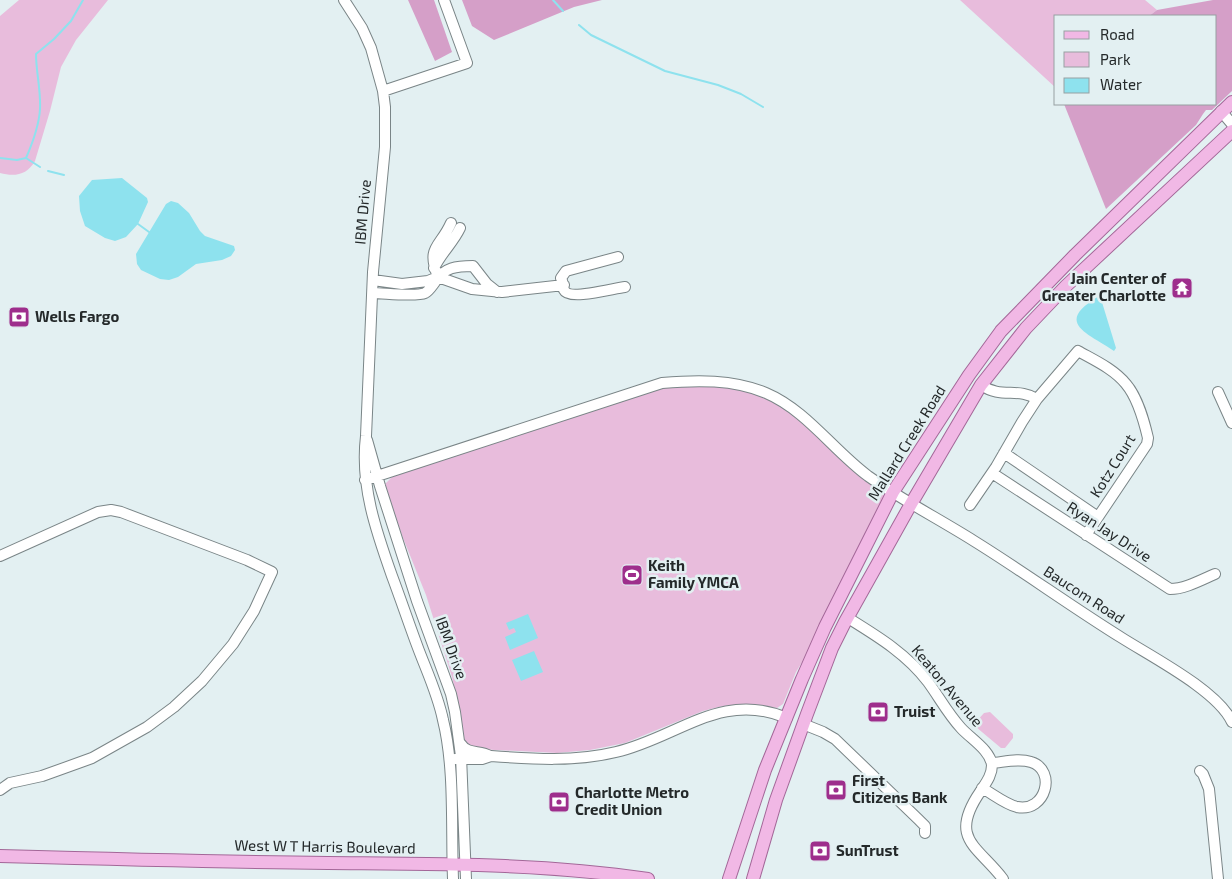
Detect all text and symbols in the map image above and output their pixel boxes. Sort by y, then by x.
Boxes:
legend [1054,15,1217,105]
text: Road [1100,25,1135,43]
text: Park [1100,50,1131,68]
text: Water [1100,75,1142,93]
street label: IBM Drive [350,179,374,245]
place label: Jain Center of Greater Charlotte [1042,269,1167,304]
temple icon: Jain Center of Greater Charlotte [1170,276,1194,300]
bank icon: Wells Fargo [7,305,31,329]
place label: Wells Fargo [35,307,120,325]
street label: Mallard Creek Road [863,382,949,503]
street label: Kotz Court [1086,430,1139,500]
street label: Ryan Jay Drive [1064,497,1155,565]
place label: Keith Family YMCA [648,556,739,592]
street label: Baucom Road [1041,561,1128,627]
sports icon: Keith Family YMCA [620,563,644,587]
street label: IBM Drive [432,614,472,681]
street label: Keaton Avenue [908,641,987,730]
bank icon: Truist [866,700,890,724]
place label: Truist [894,702,935,720]
place label: First Citizens Bank [852,771,948,806]
bank icon: First Citizens Bank [824,778,848,802]
place label: Charlotte Metro Credit Union [575,783,689,818]
bank icon: Charlotte Metro Credit Union [547,790,571,814]
street label: West W T Harris Boulevard [234,835,416,857]
bank icon: SunTrust [808,839,832,863]
place label: SunTrust [836,841,899,859]

